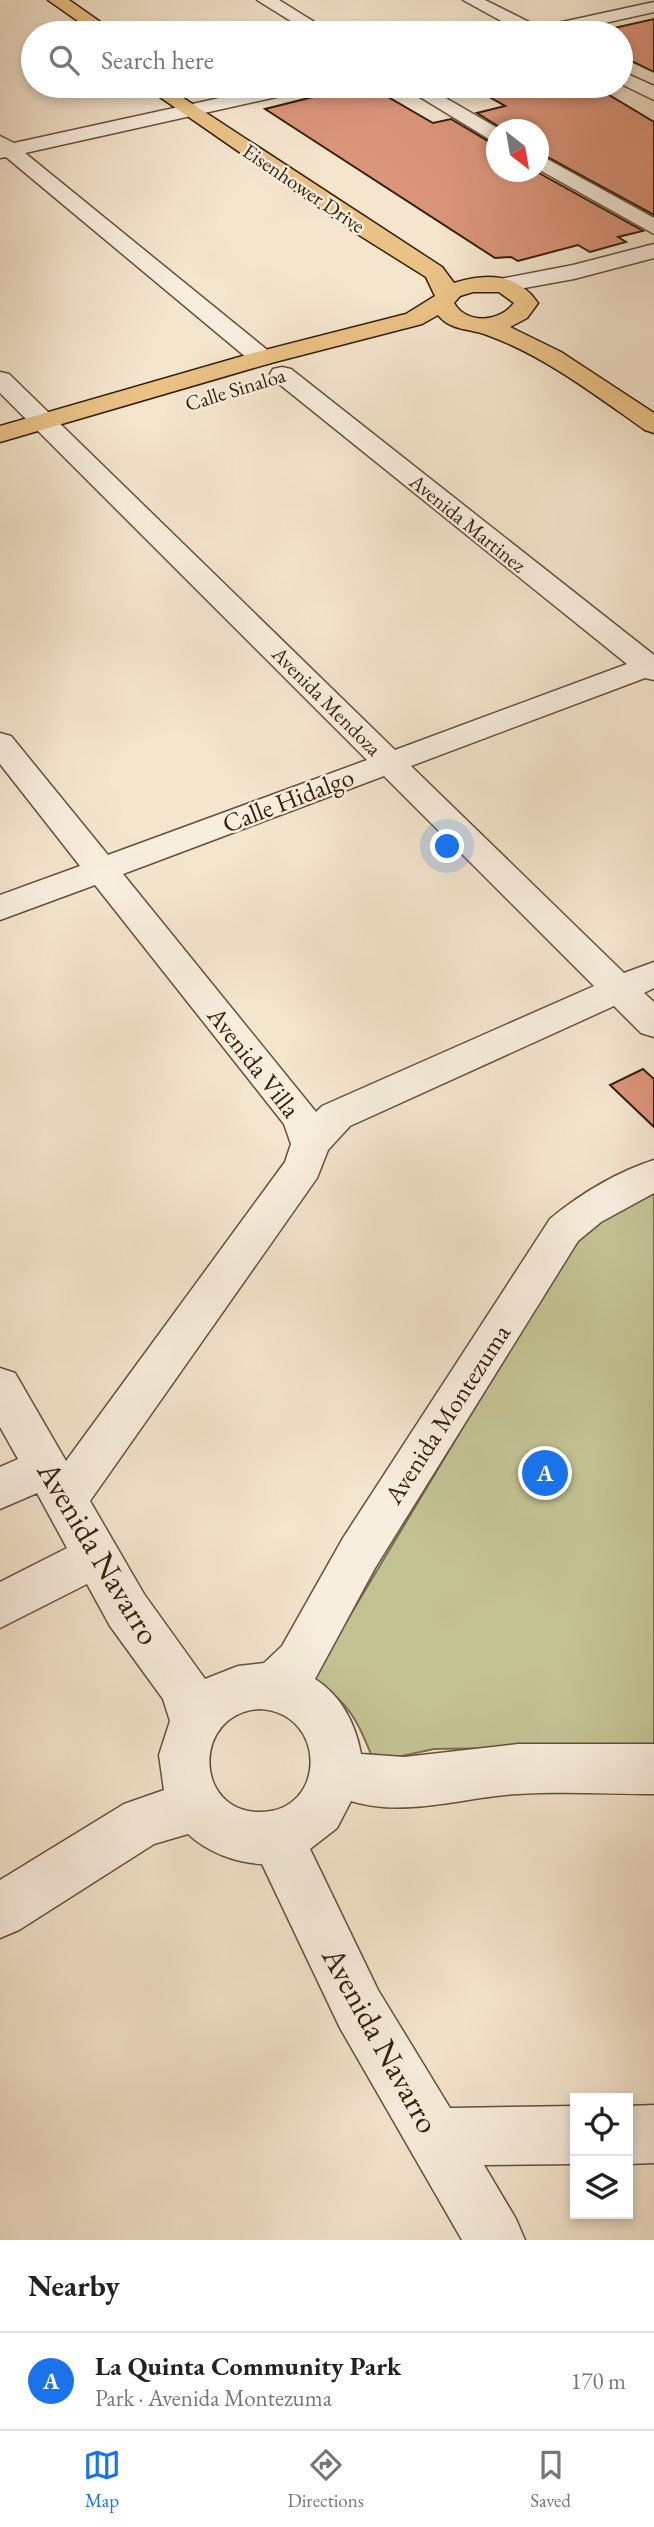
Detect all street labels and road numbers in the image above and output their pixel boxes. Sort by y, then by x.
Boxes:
street label: Eisenhower Drive [238,137,370,239]
street label: Calle Sinaloa [182,361,289,417]
street label: Avenida Martinez [403,467,532,578]
street label: Avenida Mendoza [266,640,388,762]
street label: Calle Hidalgo [217,759,359,841]
street label: Avenida Villa [199,999,308,1125]
street label: Avenida Montezuma [376,1317,518,1511]
street label: Avenida Navarro [27,1453,170,1652]
street label: Avenida Navarro [312,1939,449,2141]

